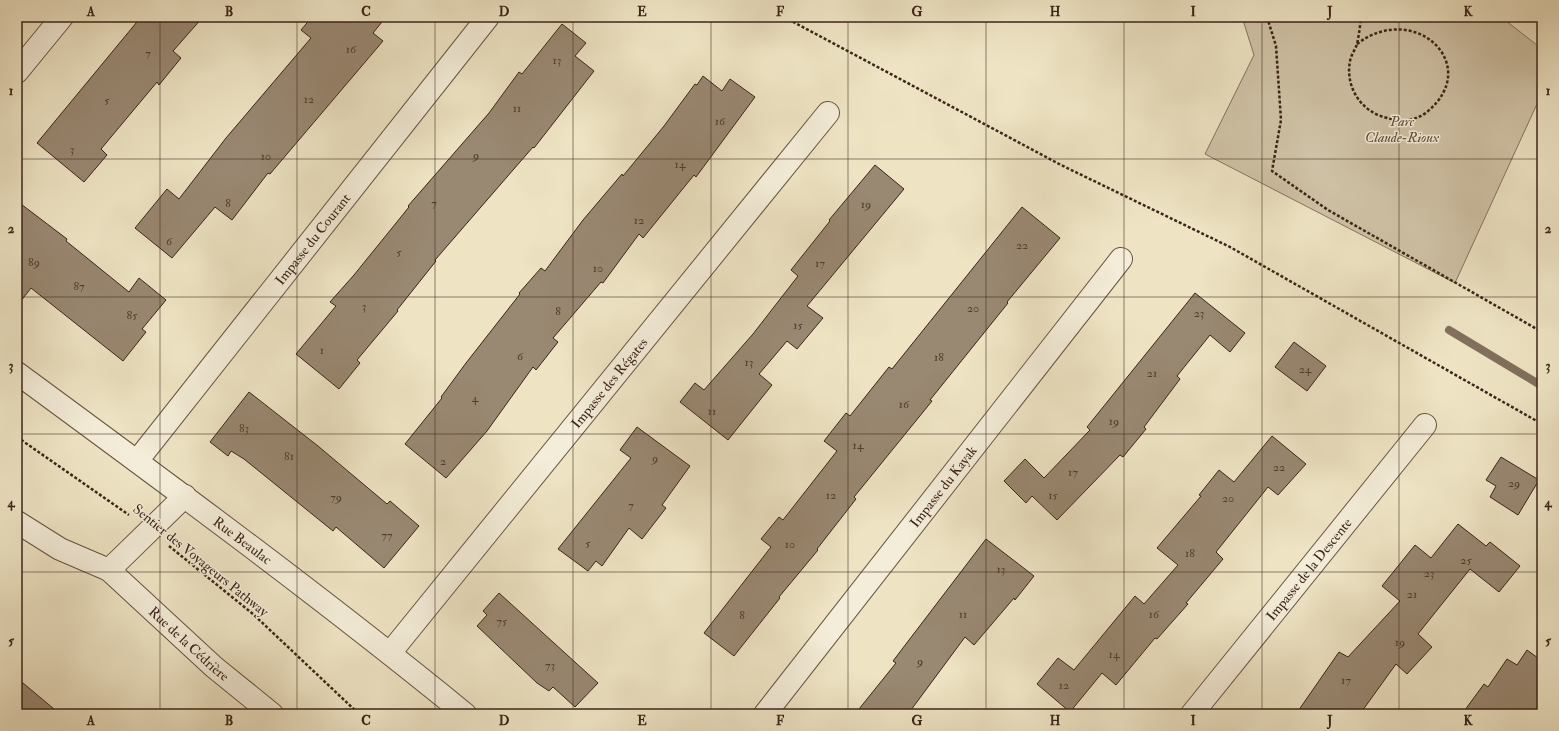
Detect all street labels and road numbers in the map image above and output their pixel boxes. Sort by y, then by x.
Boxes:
street label: Impasse du Courant [272,190,355,288]
street label: Impasse des Régates [568,334,652,432]
street label: Impasse du Kayak [906,442,981,531]
street label: Sentier des Voyageurs Pathway [129,500,273,622]
street label: Rue Beaulac [210,513,275,569]
street label: Impasse de la Descente [1263,515,1356,624]
street label: Rue de la Cédrière [145,603,233,685]

